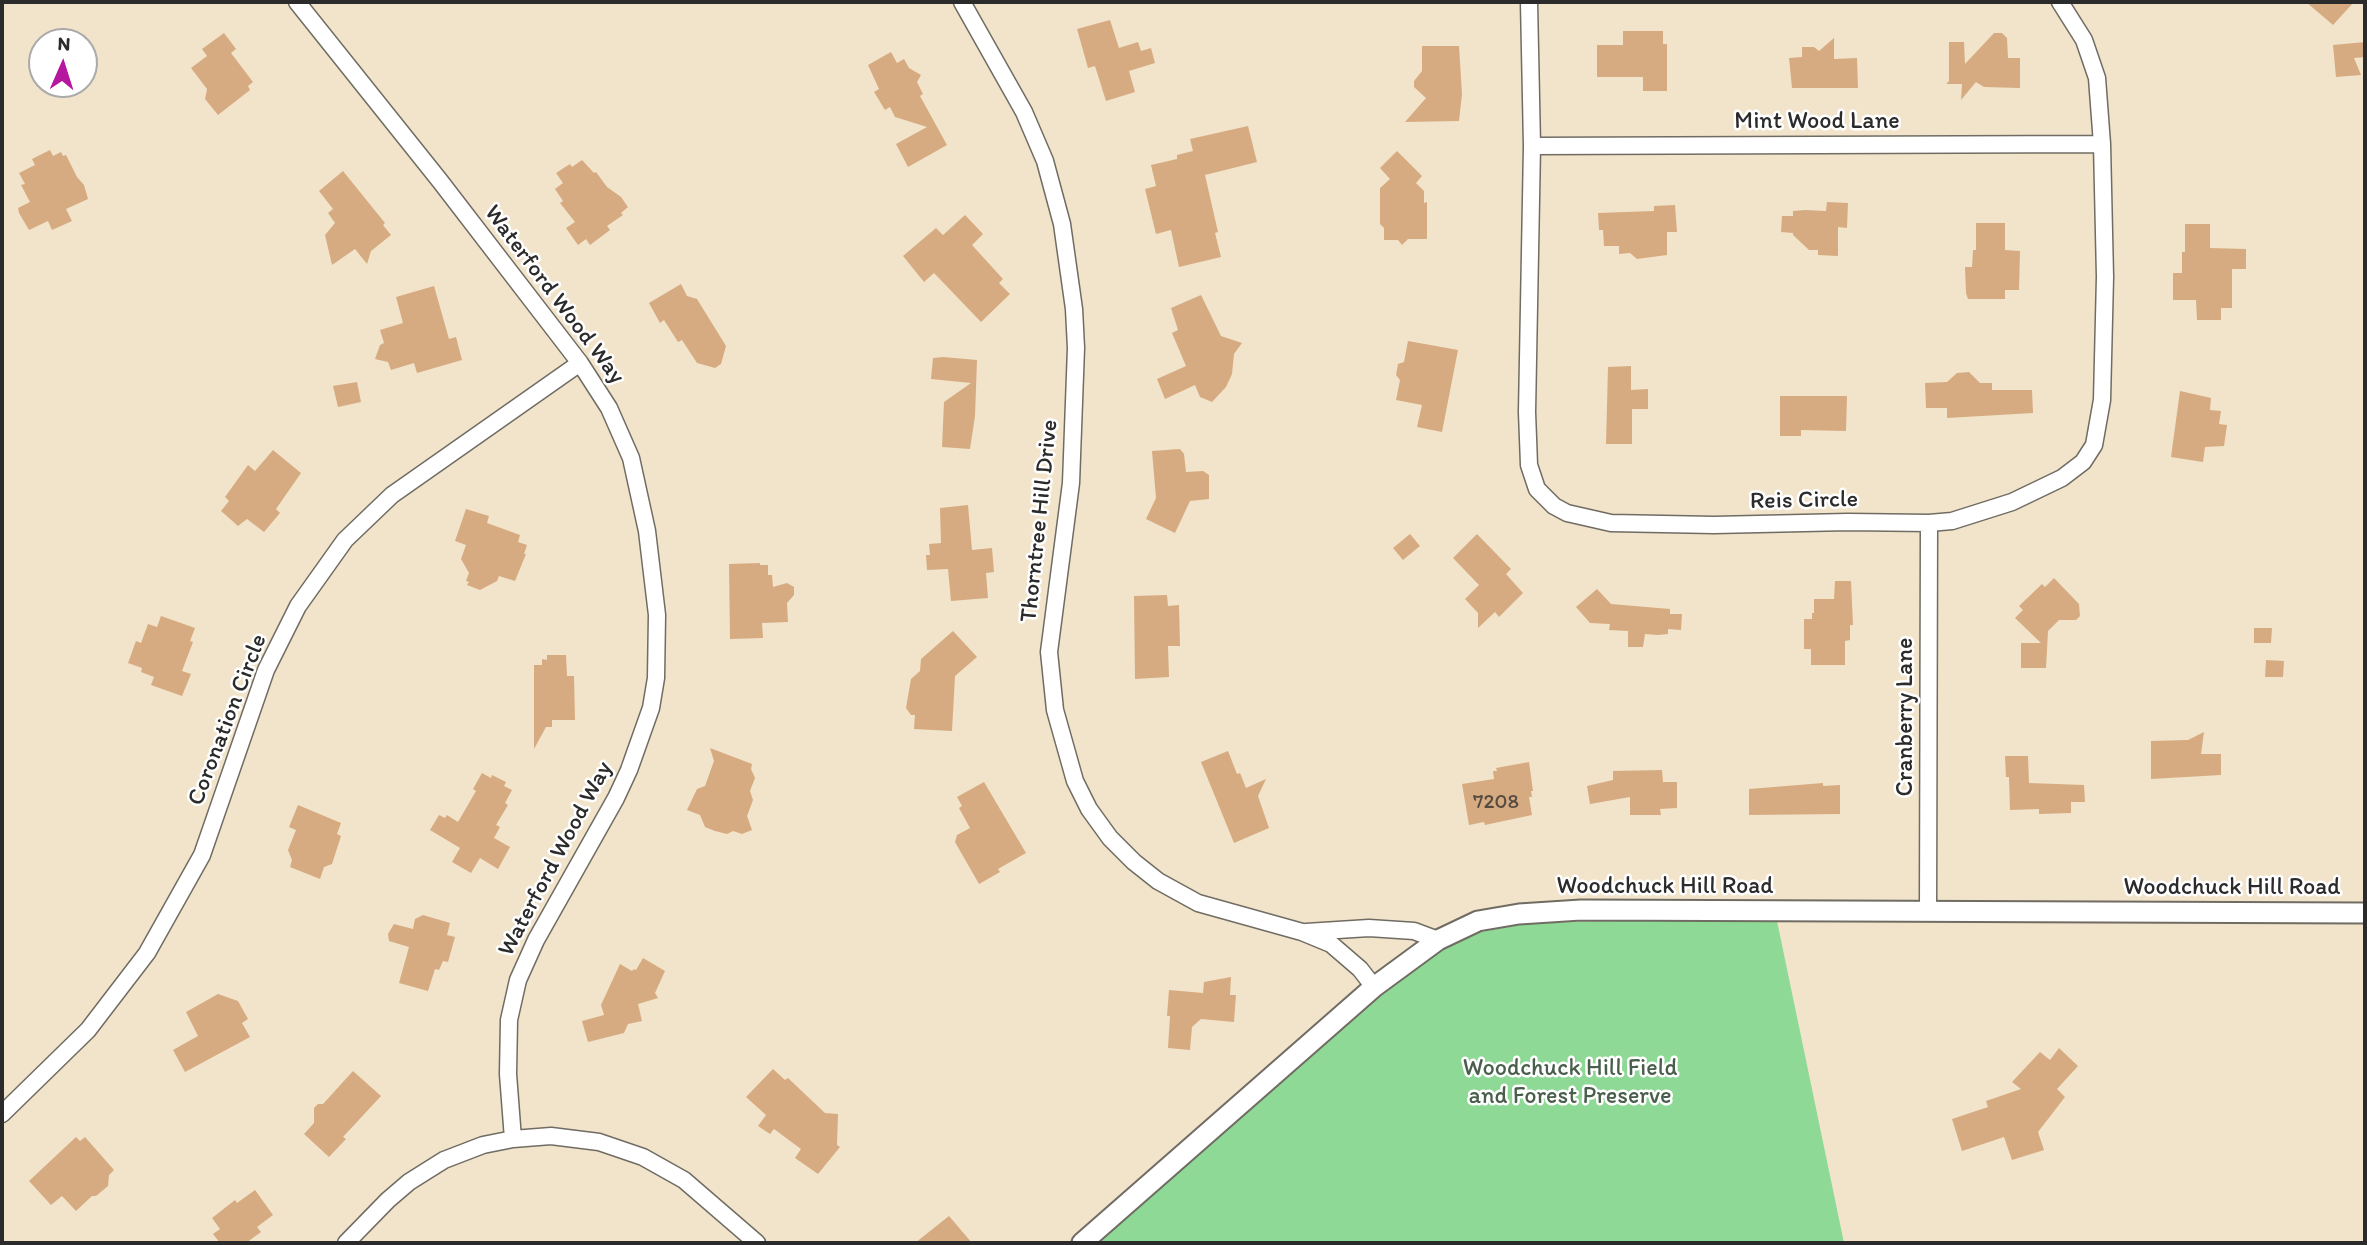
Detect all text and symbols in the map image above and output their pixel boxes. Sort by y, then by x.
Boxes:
north arrow [28,28,98,98]
text: N [57,32,71,55]
street label: Mint Wood Lane [1734,108,1900,136]
street label: Waterford Wood Way [477,200,631,390]
street label: Thorntree Hill Drive [1015,418,1065,624]
street label: Reis Circle [1750,486,1858,516]
street label: Coronation Circle [182,630,274,810]
street label: Cranberry Lane [1892,638,1920,796]
street label: Waterford Wood Way [492,757,620,961]
house number: 7208 [1473,790,1519,816]
street label: Woodchuck Hill Road [1557,873,1773,901]
street label: Woodchuck Hill Road [2124,874,2340,902]
park label: Woodchuck Hill Field and Forest Preserve [1463,1055,1677,1111]

